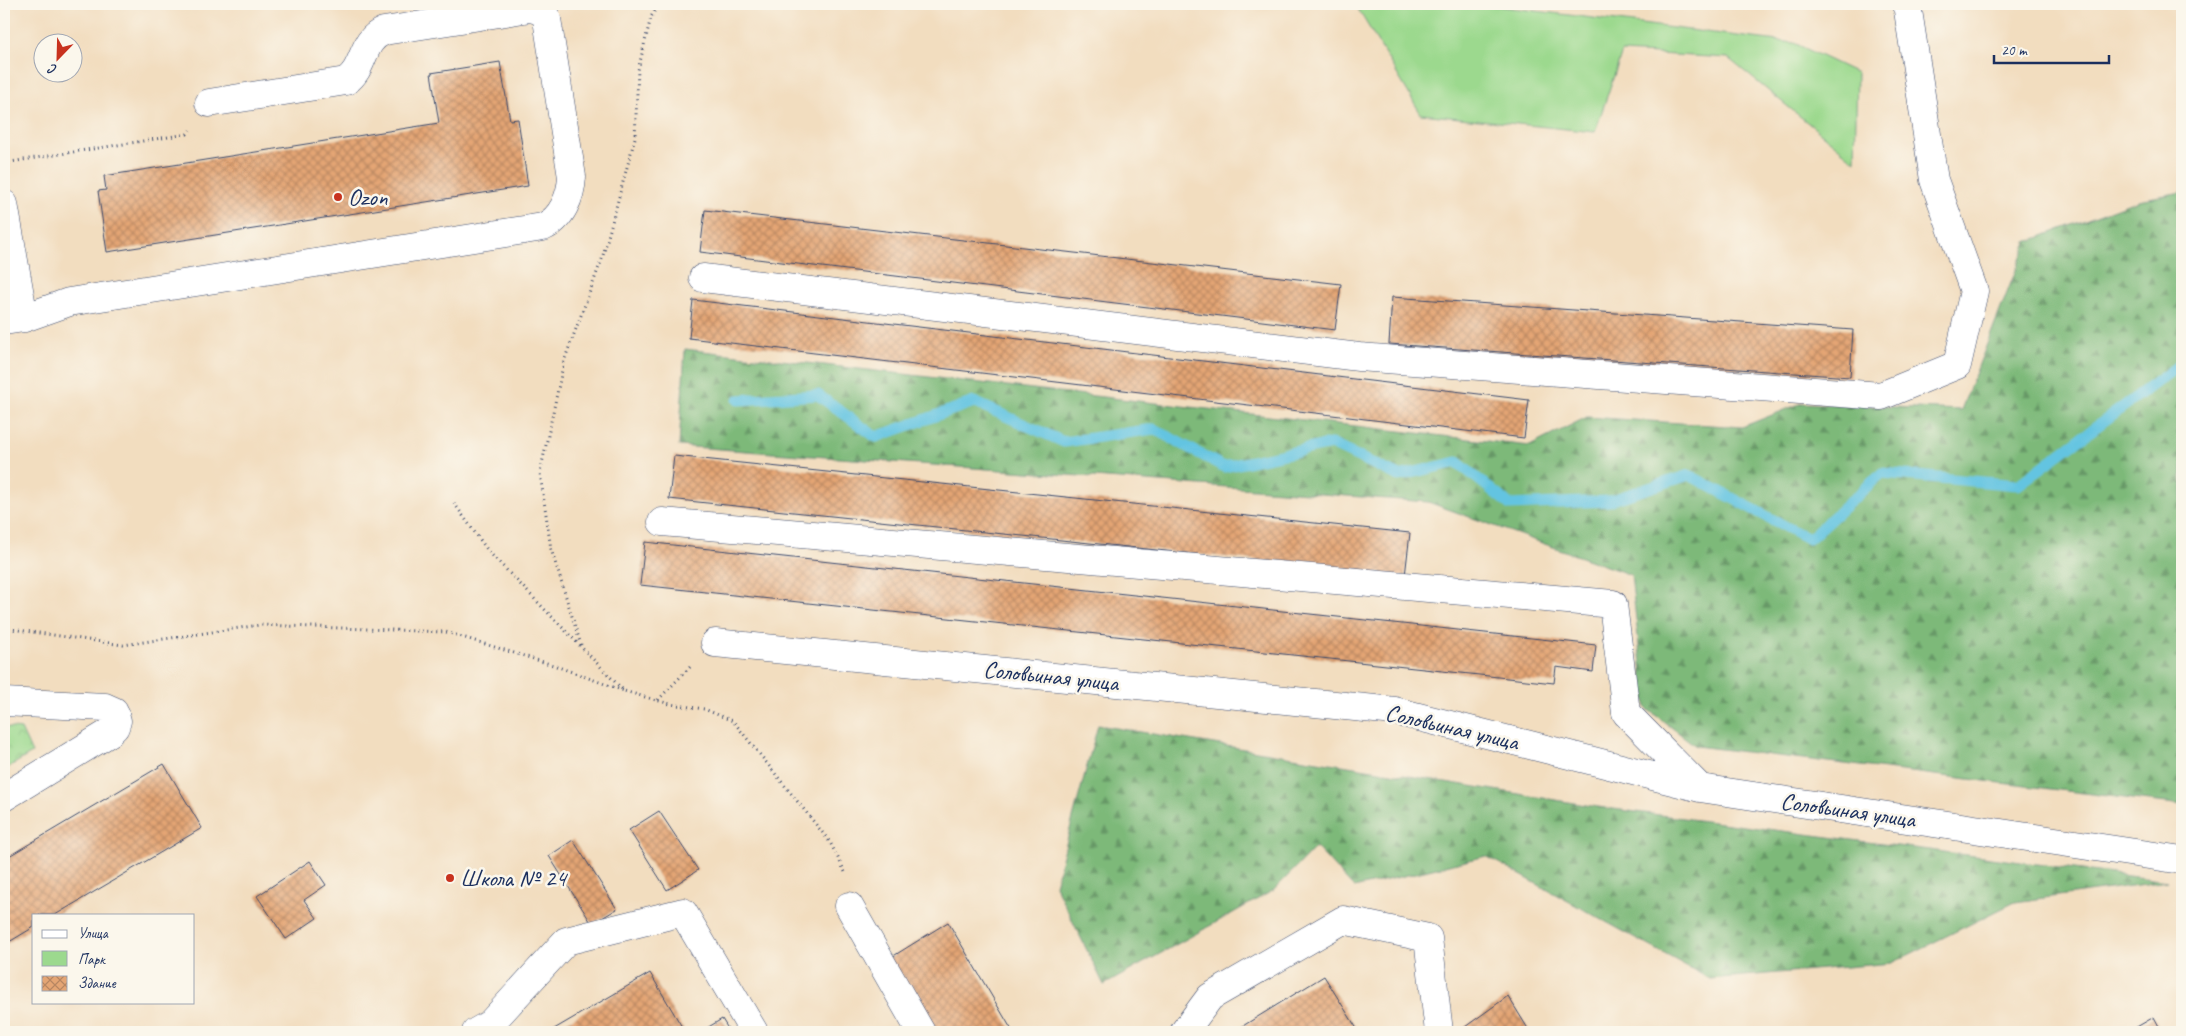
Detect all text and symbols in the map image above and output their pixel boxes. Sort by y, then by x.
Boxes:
north arrow [32,32,82,82]
scale bar [1994,32,2108,64]
text: 20 m [2001,41,2028,60]
text: С [45,60,60,79]
place label: Ozon [348,182,388,212]
marker: Ozon [332,191,344,203]
street label: Соловьиная улица [982,654,1121,698]
street label: Соловьиная улица [1382,697,1523,757]
street label: Соловьиная улица [1779,786,1919,834]
place label: Школа № 24 [460,863,568,893]
marker: Школа № 24 [444,872,456,884]
legend [32,914,195,1004]
text: Улица [78,924,109,943]
text: Парк [78,950,106,969]
text: Здание [78,974,117,993]

